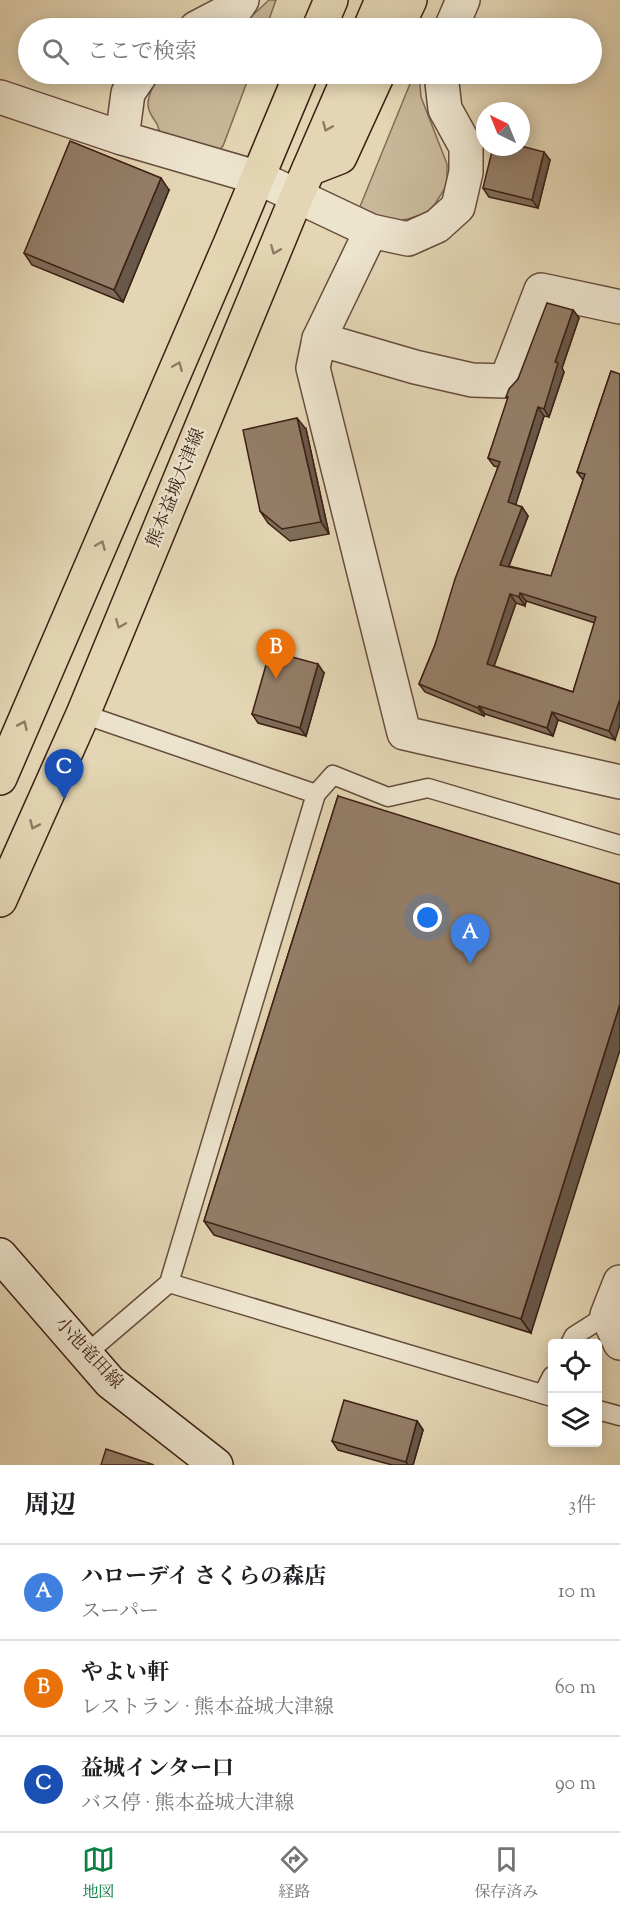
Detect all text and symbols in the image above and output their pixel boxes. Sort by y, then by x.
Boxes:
search box [18,18,602,84]
icon: search [39,35,72,68]
text: ここで検索 [87,37,197,69]
north arrow [476,102,530,156]
one-way arrow [322,121,334,132]
one-way arrow [270,244,282,255]
one-way arrow [171,362,183,373]
street label: 熊本益城大津線 [141,425,213,551]
one-way arrow [94,541,106,552]
one-way arrow [115,618,127,629]
pin: B [256,630,296,679]
one-way arrow [16,720,28,731]
pin: C [44,750,84,799]
one-way arrow [29,819,41,830]
your location [413,903,442,932]
pin: A [450,914,490,964]
street label: 小池竜田線 [48,1312,128,1396]
map controls [548,1339,602,1447]
button: locate [548,1339,602,1393]
button: layers [548,1393,602,1447]
text: 周辺 [24,1488,76,1525]
text: 3件 [568,1492,596,1521]
text: ハローデイ さくらの森店 [81,1562,326,1594]
text: A [35,1578,52,1607]
text: 10 m [558,1578,596,1607]
text: スーパー [81,1598,159,1627]
text: やよい軒 [81,1658,169,1690]
text: B [37,1674,50,1703]
text: 60 m [555,1674,596,1703]
text: レストラン · 熊本益城大津線 [81,1694,334,1723]
text: 益城インター口 [81,1754,234,1786]
text: C [35,1770,52,1799]
text: 90 m [555,1770,596,1799]
text: バス停 · 熊本益城大津線 [81,1790,295,1819]
tab: 地図 [82,1843,115,1905]
tab: 経路 [278,1843,311,1905]
tab: 保存済み [474,1843,538,1905]

